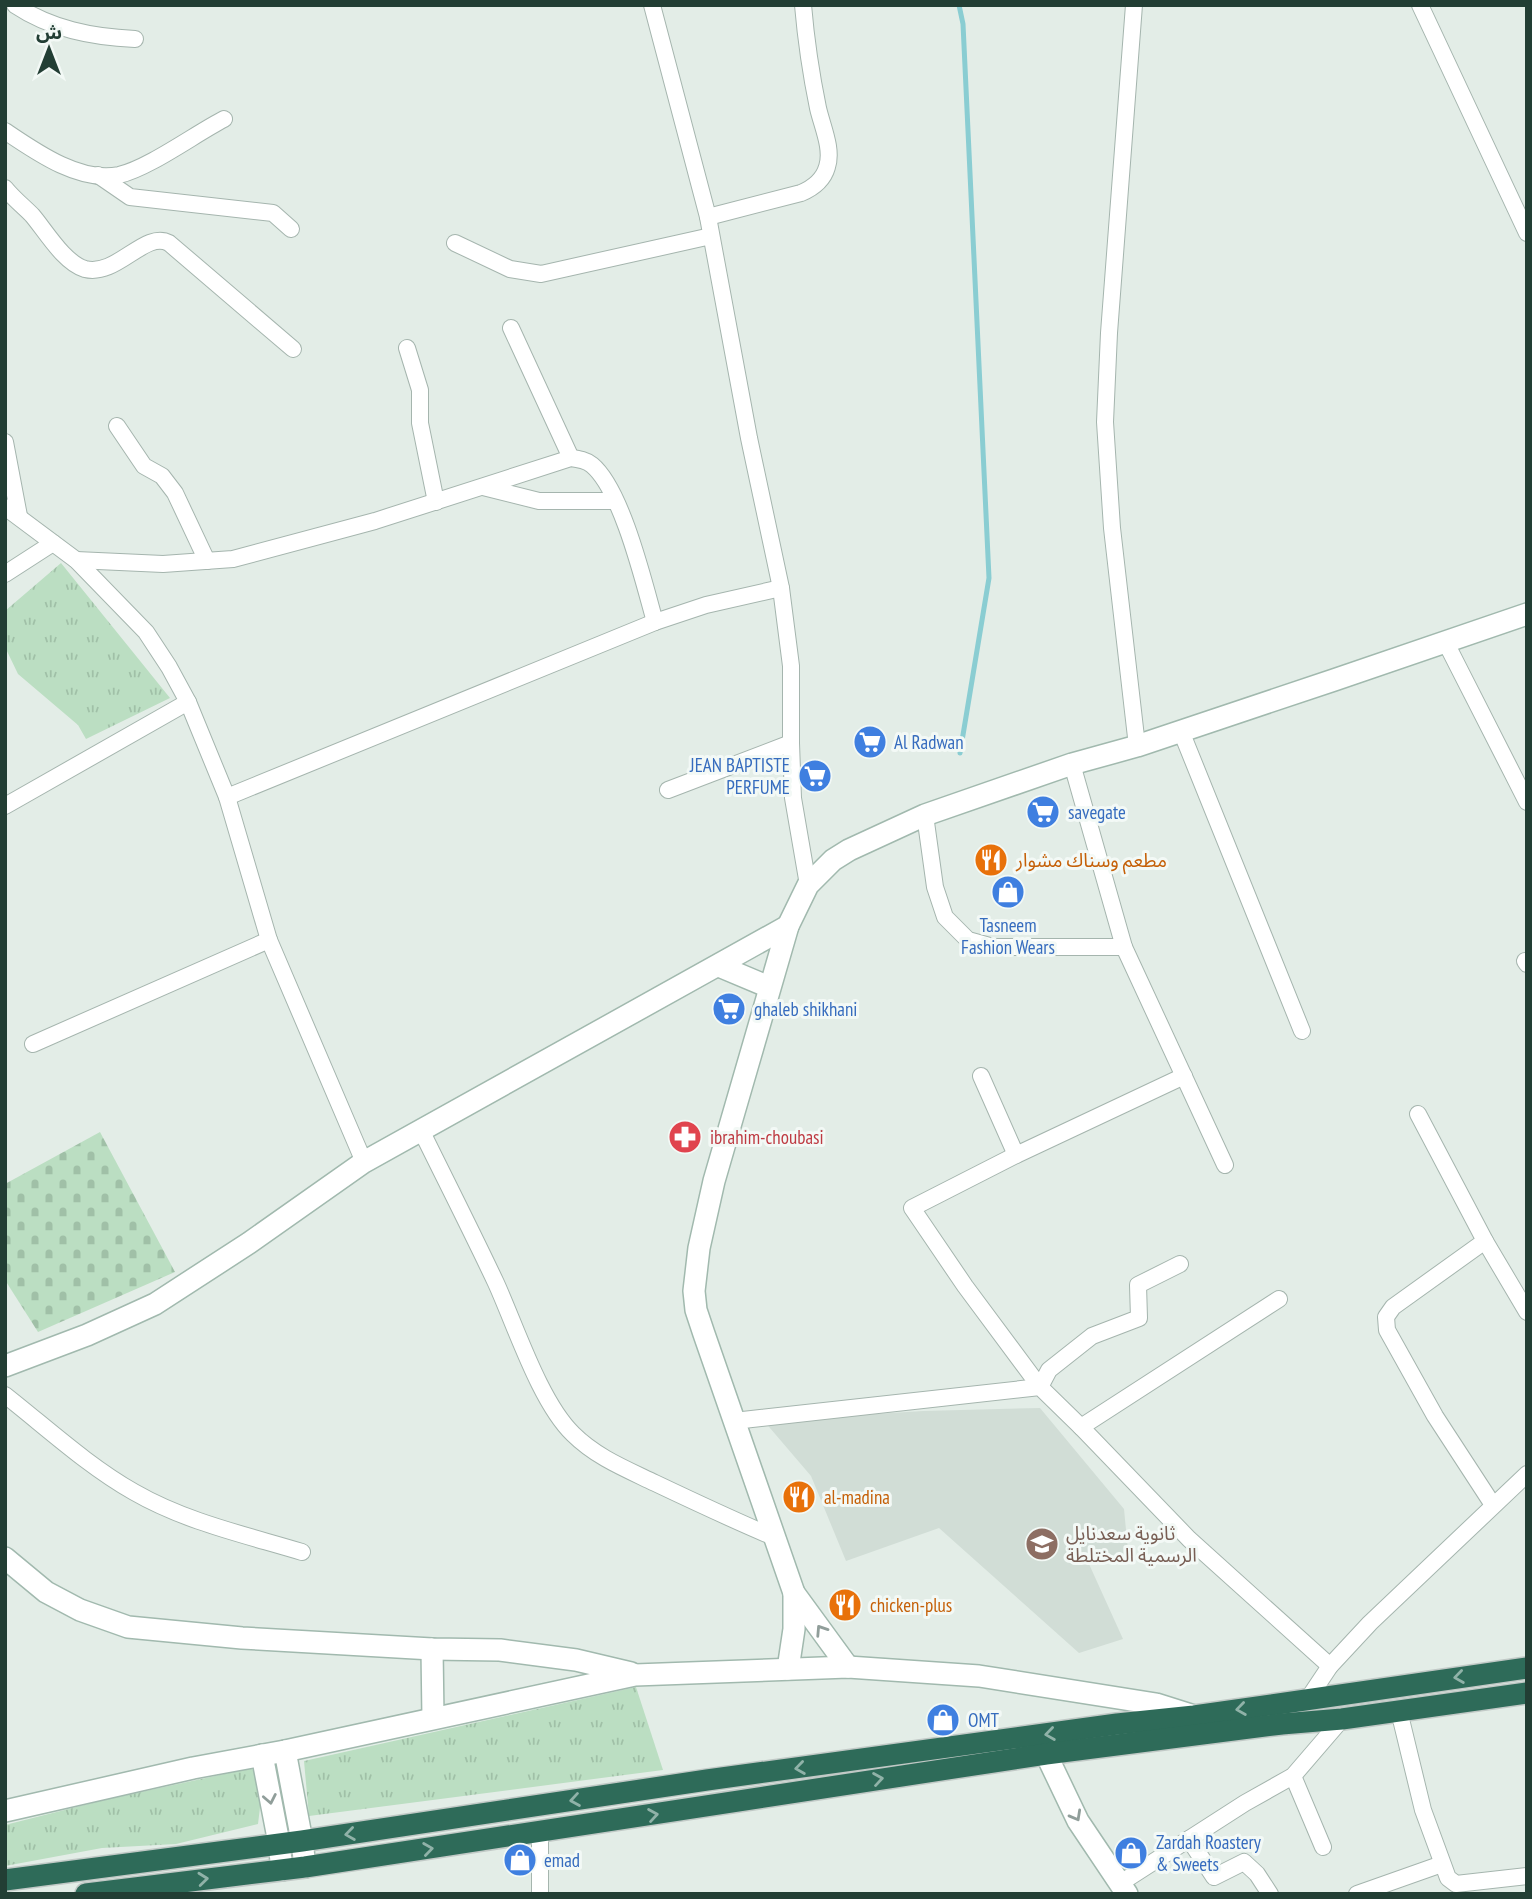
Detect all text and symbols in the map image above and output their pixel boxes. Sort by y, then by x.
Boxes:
north arrow [14,14,84,84]
text: ش [36,20,62,44]
supermarket icon: Al Radwan [851,723,889,761]
place label: Al Radwan [894,730,964,754]
place label: JEAN BAPTISTE PERFUME [689,753,790,799]
supermarket icon: JEAN BAPTISTE PERFUME [796,757,834,795]
supermarket icon: savegate [1024,793,1062,831]
place label: savegate [1068,800,1126,824]
restaurant icon: مطعم وسناك مشوار [972,841,1010,879]
place label: مطعم وسناك مشوار [1015,848,1167,875]
shop icon: Tasneem Fashion Wears [989,873,1027,911]
place label: Tasneem Fashion Wears [961,913,1055,959]
supermarket icon: ghaleb shikhani [710,990,748,1028]
place label: ghaleb shikhani [754,997,857,1021]
pharmacy icon: ibrahim-choubasi [666,1118,704,1156]
place label: ibrahim-choubasi [710,1125,824,1149]
restaurant icon: al-madina [780,1478,818,1516]
place label: al-madina [824,1485,890,1509]
place label: ثانوية سعدنايل الرسمية المختلطة [1066,1521,1197,1567]
school or university icon: ثانوية سعدنايل الرسمية المختلطة [1023,1525,1061,1563]
restaurant icon: chicken-plus [826,1586,864,1624]
place label: chicken-plus [870,1593,952,1617]
one-way arrow [817,1625,830,1638]
one-way arrow [1453,1670,1465,1685]
shop icon: OMT [924,1701,962,1739]
one-way arrow [1235,1701,1247,1716]
place label: OMT [968,1708,1000,1732]
one-way arrow [1044,1726,1055,1741]
one-way arrow [794,1760,806,1775]
one-way arrow [872,1772,884,1787]
one-way arrow [569,1792,581,1807]
one-way arrow [262,1793,277,1805]
one-way arrow [647,1807,659,1822]
one-way arrow [1068,1809,1081,1821]
one-way arrow [344,1826,356,1841]
place label: Zardah Roastery & Sweets [1156,1830,1262,1876]
shop icon: Zardah Roastery & Sweets [1112,1834,1150,1872]
shop icon: emad [501,1841,539,1879]
one-way arrow [422,1842,434,1857]
place label: emad [544,1848,580,1872]
one-way arrow [197,1872,209,1887]

